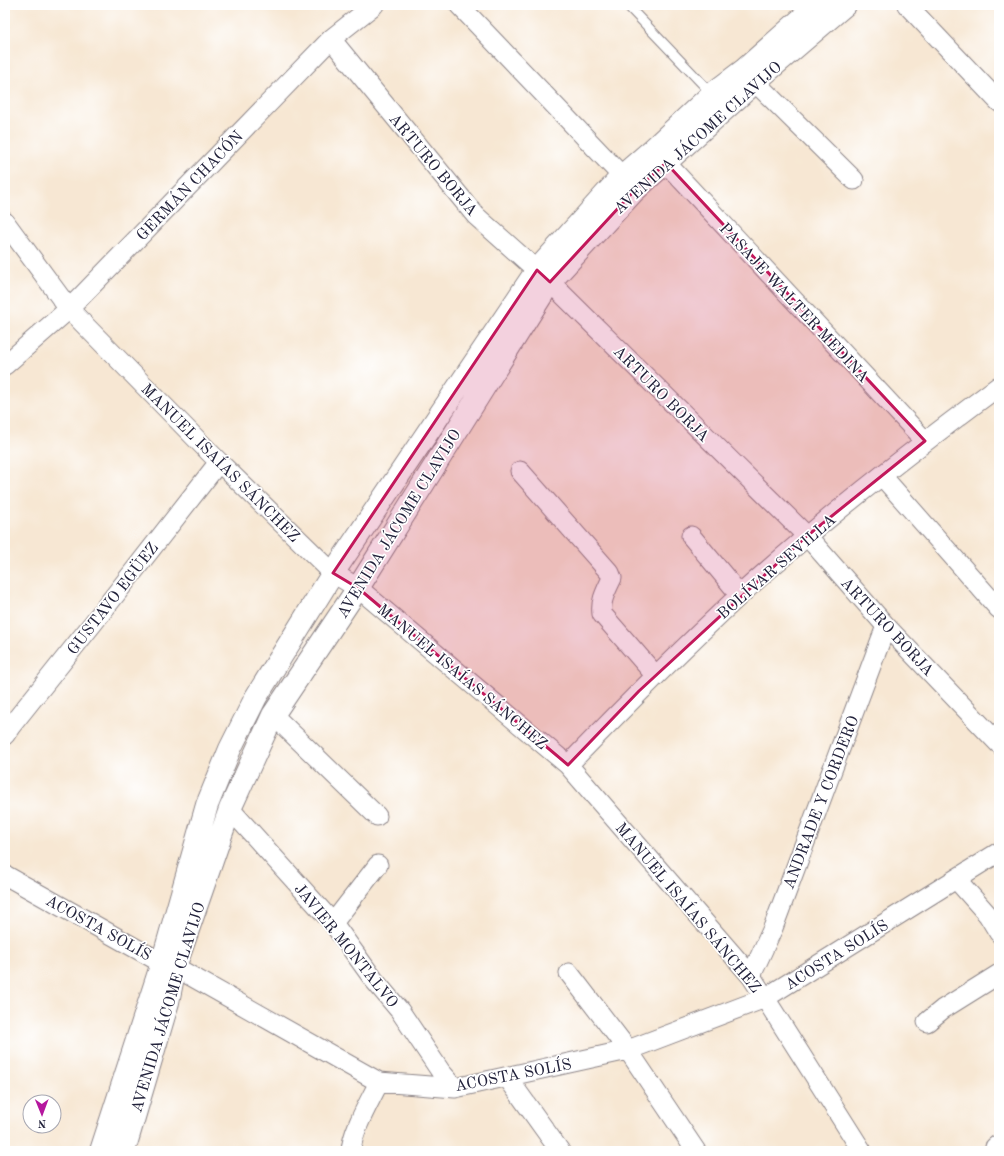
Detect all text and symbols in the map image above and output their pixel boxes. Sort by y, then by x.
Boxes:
street label: AVENIDA JÁCOME CLAVIJO [609,56,785,218]
street label: ARTURO BORJA [385,111,480,220]
street label: GERMÁN CHACÓN [131,125,247,244]
street label: PASAJE WALTER MEDINA [716,221,871,386]
street label: ARTURO BORJA [610,343,712,445]
street label: MANUEL ISAÍAS SÁNCHEZ [137,378,305,546]
street label: AVENIDA JÁCOME CLAVIJO [331,425,465,621]
street label: BOLÍVAR SEVILLA [713,509,839,623]
street label: GUSTAVO EGÜEZ [62,538,162,658]
street label: ARTURO BORJA [837,575,936,680]
street label: MANUEL ISAÍAS SÁNCHEZ [374,599,552,753]
street label: ANDRADE Y CORDERO [781,714,862,892]
street label: MANUEL ISAÍAS SÁNCHEZ [612,818,766,996]
street label: JAVIER MONTALVO [291,881,400,1011]
street label: ACOSTA SOLÍS [42,890,156,964]
street label: AVENIDA JÁCOME CLAVIJO [125,899,209,1115]
street label: ACOSTA SOLÍS [781,914,891,994]
street label: ACOSTA SOLÍS [453,1053,573,1095]
north arrow [22,1094,62,1134]
text: N [37,1117,46,1128]

